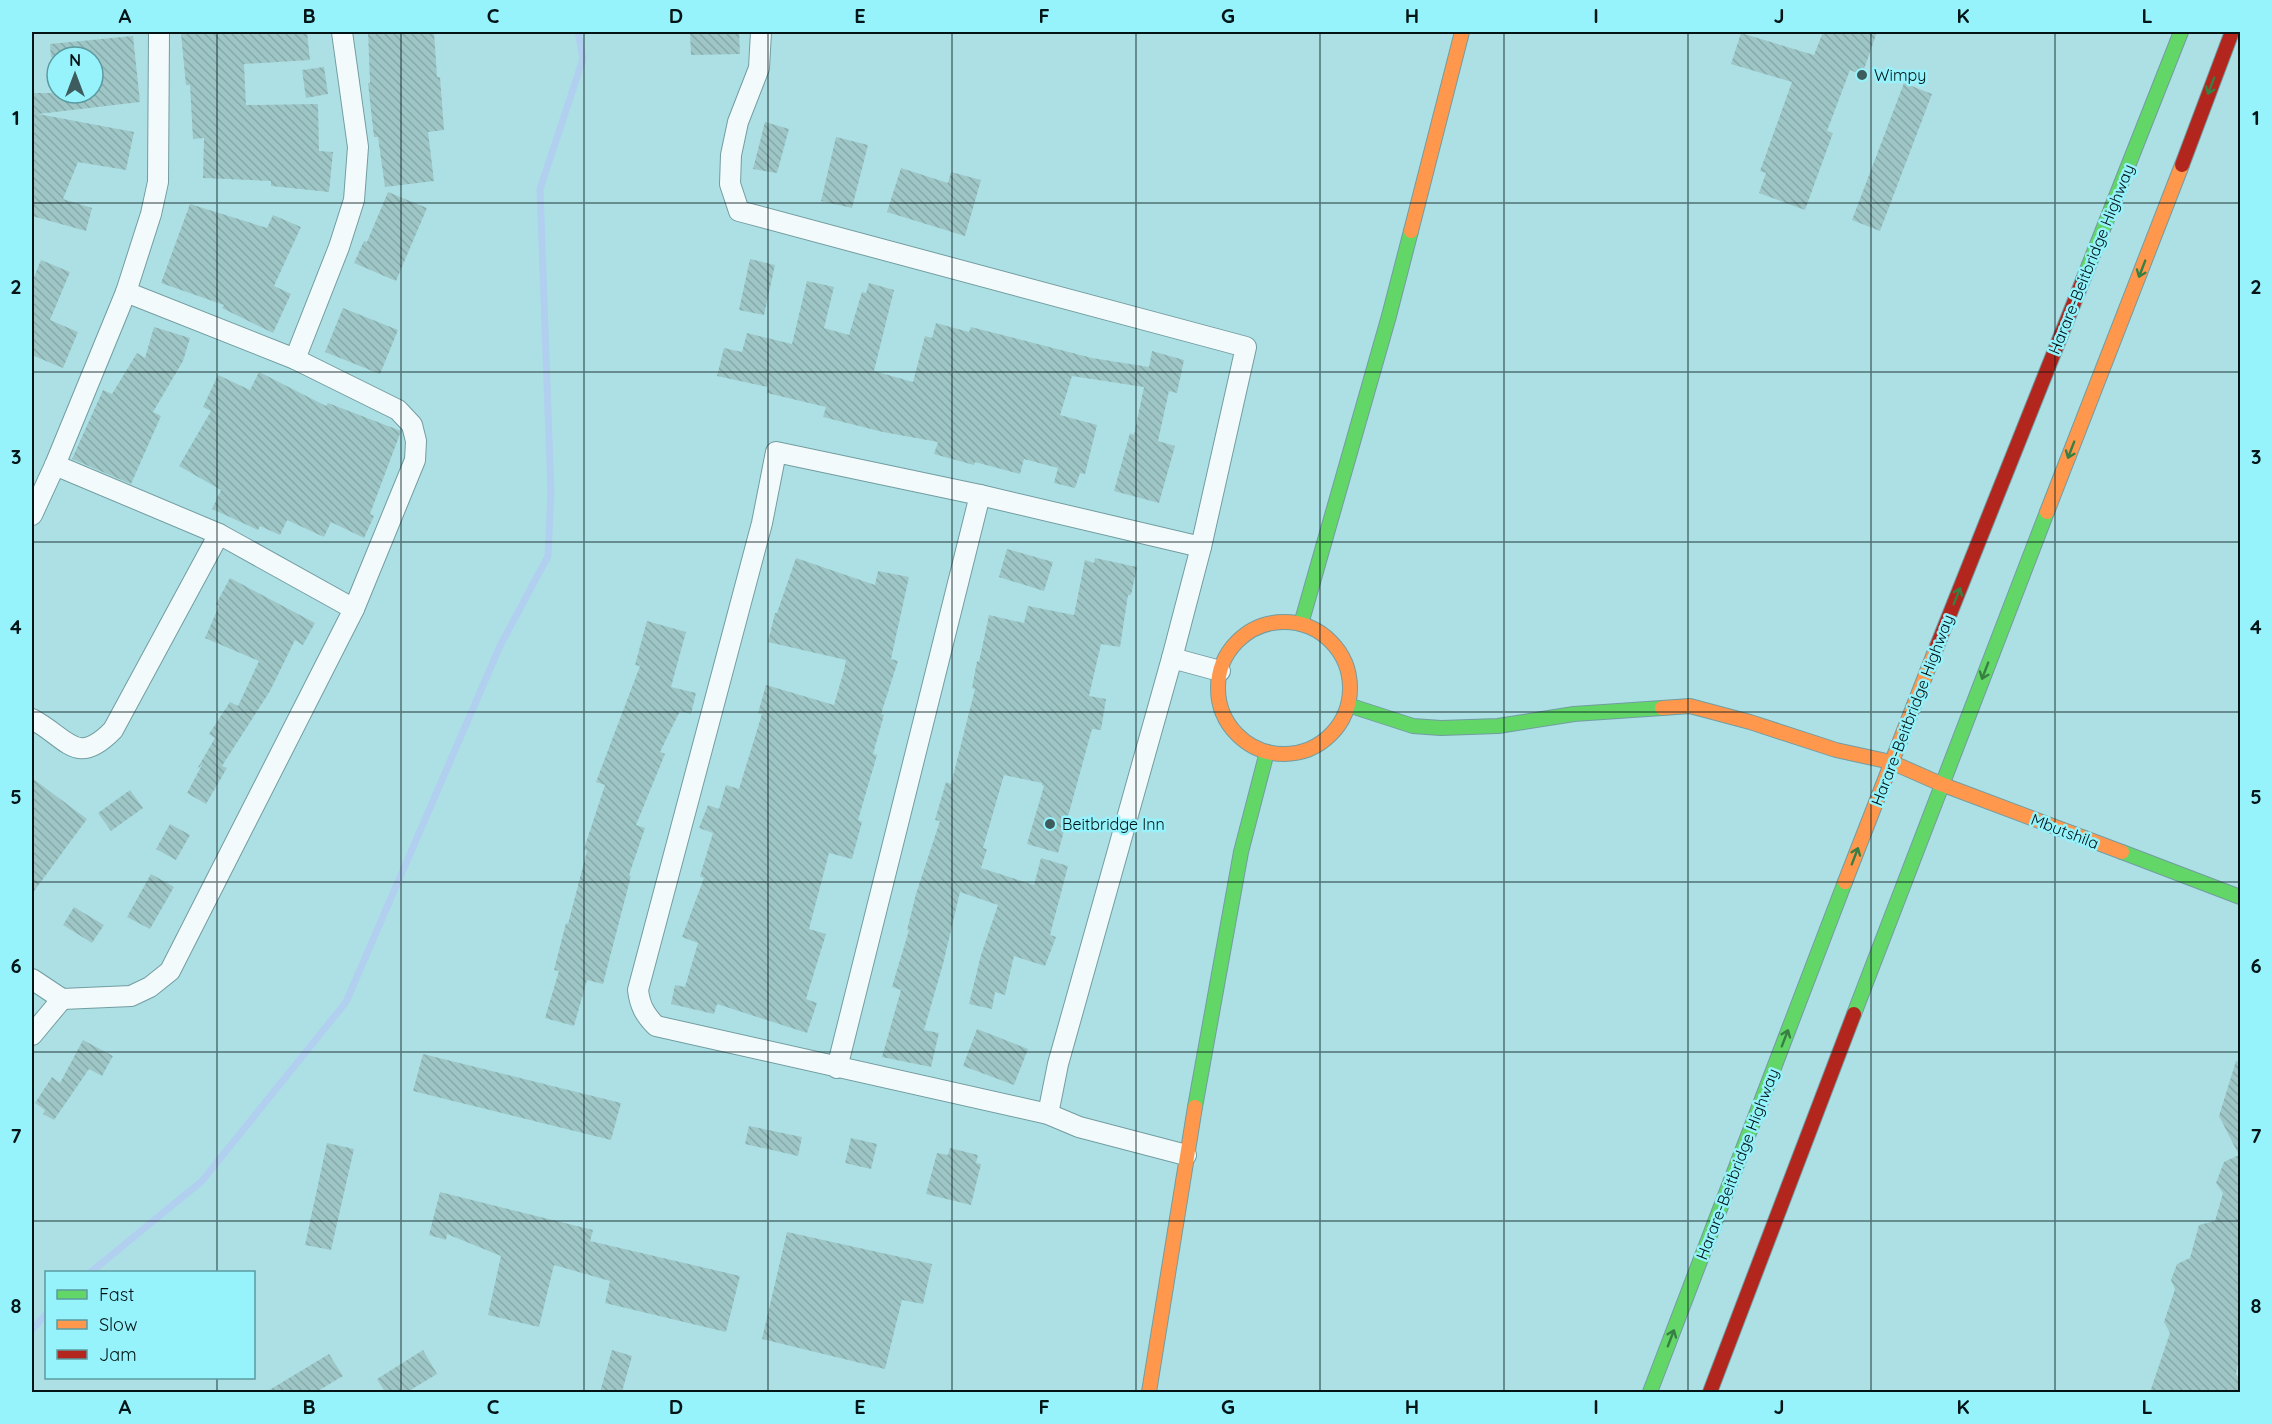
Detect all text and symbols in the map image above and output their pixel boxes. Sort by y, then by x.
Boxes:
text: A [119,3,132,28]
text: B [302,3,316,28]
text: C [487,3,500,28]
text: D [669,3,683,28]
text: E [854,3,866,28]
text: F [1038,3,1050,28]
text: G [1221,3,1235,28]
text: H [1405,3,1419,28]
text: I [1593,3,1599,28]
text: J [1773,3,1785,28]
text: K [1956,3,1970,28]
text: L [2141,3,2153,28]
north arrow [45,45,105,105]
text: N [69,50,81,70]
place label: Wimpy [1874,65,1926,85]
marker: Wimpy [1855,68,1869,82]
one-way arrow [2205,76,2216,95]
text: 1 [12,105,20,130]
text: 1 [2252,105,2260,130]
street label: Harare-Beitbridge Highway [2044,161,2138,357]
one-way arrow [2136,259,2147,277]
text: 2 [10,274,22,299]
text: 2 [2250,274,2262,299]
one-way arrow [2065,441,2076,459]
text: 3 [11,444,21,469]
text: 3 [2251,444,2261,469]
one-way arrow [1952,587,1963,606]
street label: Harare-Beitbridge Highway [1866,612,1958,808]
text: 4 [10,614,22,639]
text: 4 [2250,614,2262,639]
one-way arrow [1979,661,1990,680]
text: 5 [10,784,22,809]
text: 5 [2250,784,2262,809]
street label: Mbutshila [2028,809,2102,853]
place label: Beitbridge Inn [1062,814,1165,834]
marker: Beitbridge Inn [1043,817,1057,831]
one-way arrow [1850,847,1861,866]
text: 6 [10,953,22,978]
text: 6 [2250,953,2262,978]
one-way arrow [1781,1029,1792,1048]
street label: Harare-Beitbridge Highway [1691,1066,1783,1262]
text: 7 [11,1123,22,1148]
text: 7 [2251,1123,2262,1148]
legend [45,1271,255,1379]
text: Fast [99,1283,134,1306]
text: 8 [11,1293,22,1318]
text: 8 [2251,1293,2262,1318]
text: Slow [99,1313,137,1336]
one-way arrow [1666,1329,1677,1348]
text: Jam [99,1343,137,1366]
text: A [119,1394,132,1419]
text: B [302,1394,316,1419]
text: C [487,1394,500,1419]
text: D [669,1394,683,1419]
text: E [854,1394,866,1419]
text: F [1038,1394,1050,1419]
text: G [1221,1394,1235,1419]
text: H [1405,1394,1419,1419]
text: I [1593,1394,1599,1419]
text: J [1773,1394,1785,1419]
text: K [1956,1394,1970,1419]
text: L [2141,1394,2153,1419]

